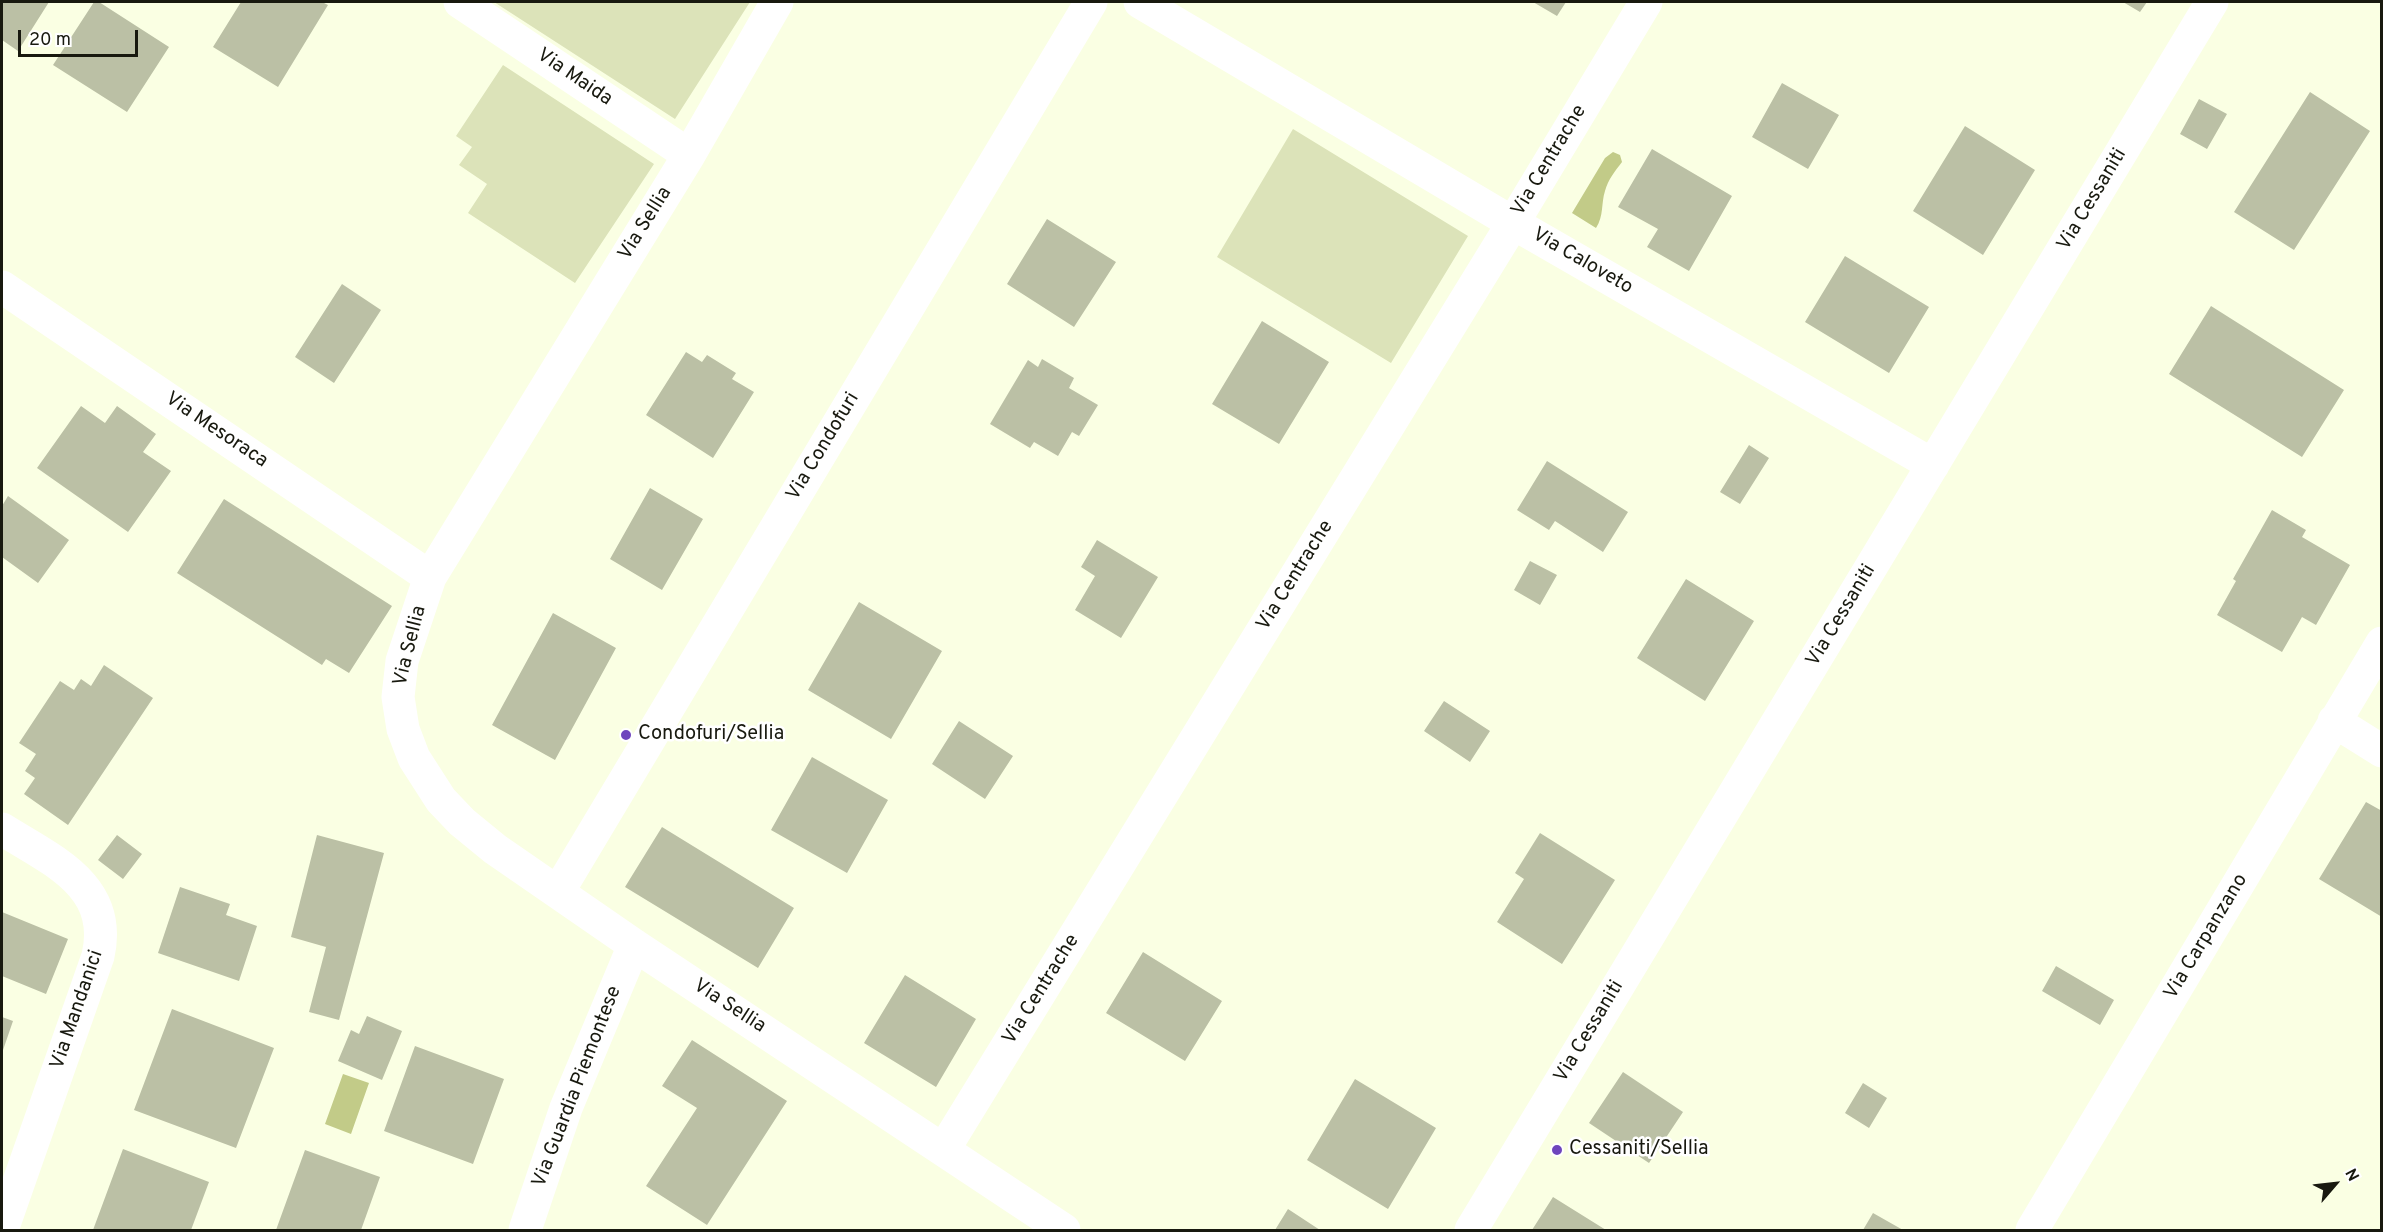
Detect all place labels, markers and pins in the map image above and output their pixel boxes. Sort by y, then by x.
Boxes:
place label: Condofuri/Sellia [638,723,784,747]
marker: Condofuri/Sellia [619,728,633,742]
place label: Cessaniti/Sellia [1569,1138,1708,1162]
marker: Cessaniti/Sellia [1550,1143,1564,1157]

